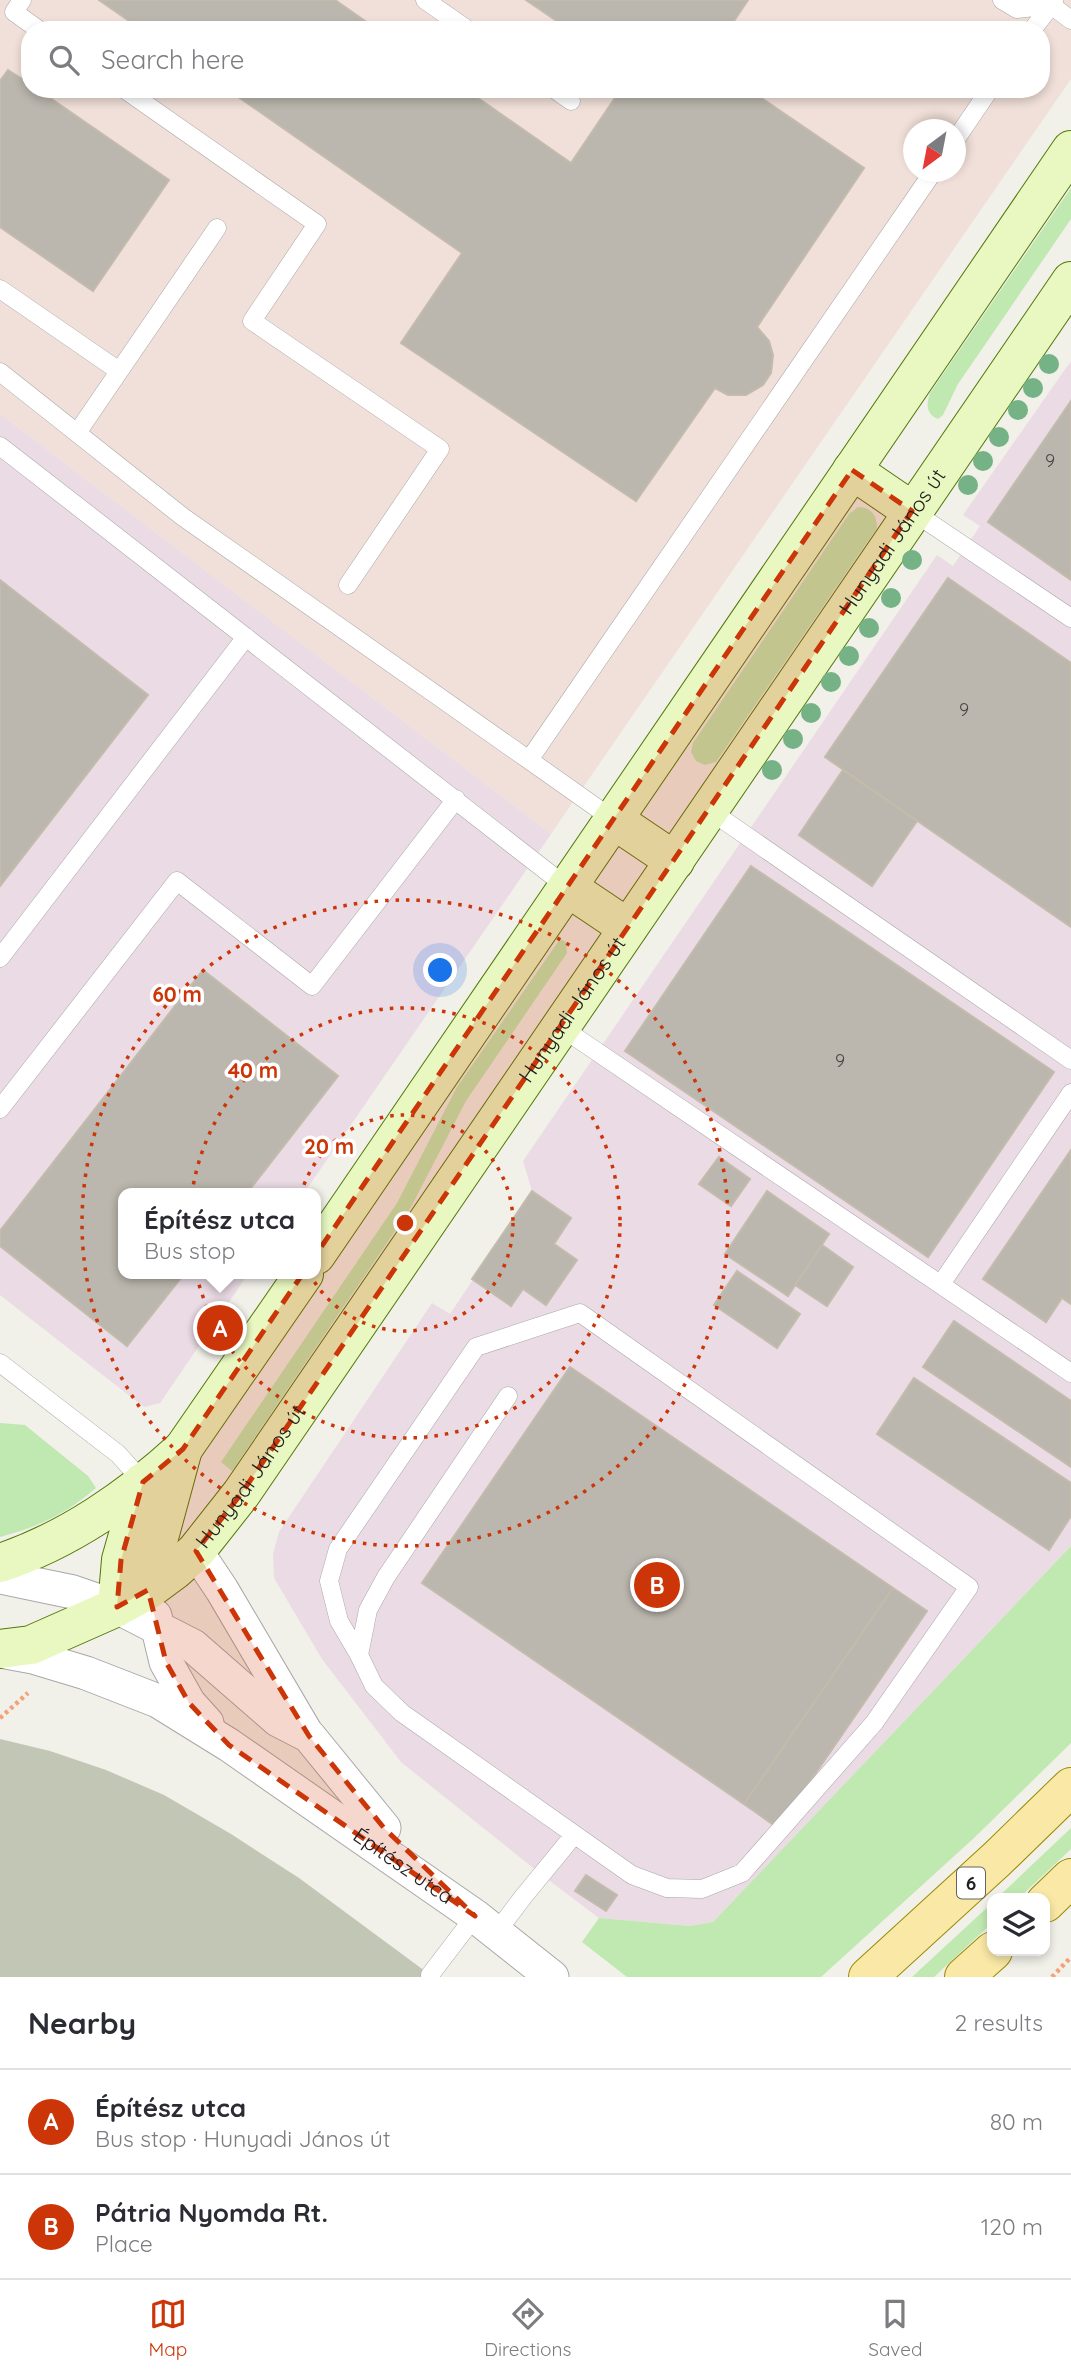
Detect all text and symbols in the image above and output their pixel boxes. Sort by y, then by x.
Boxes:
search box [21,21,1050,98]
icon: search [45,41,83,79]
text: Search here [101,43,245,76]
north arrow [903,119,966,182]
house number: 9 [1045,449,1055,472]
street label: Hunyadi János út [833,463,951,619]
house number: 9 [959,698,969,721]
street label: Hunyadi János út [513,931,631,1087]
your location [423,953,457,987]
text: 60 m [152,981,202,1007]
house number: 9 [835,1049,845,1072]
text: 40 m [228,1057,278,1083]
text: 20 m [304,1133,354,1159]
popup [118,1188,321,1279]
text: Építész utca [144,1203,295,1236]
centre of rings [393,1211,417,1235]
text: Bus stop [144,1236,235,1265]
pin: A [197,1302,243,1354]
street label: Hunyadi János út [189,1399,310,1553]
pin: B [634,1559,680,1611]
street label: Építész utca [349,1821,459,1909]
road number: 6 [957,1868,985,1898]
map controls [987,1893,1050,1956]
button: layers [987,1893,1050,1956]
text: Nearby [28,2004,136,2042]
text: 2 results [954,2008,1043,2037]
text: Építész utca [95,2091,246,2124]
text: A [44,2107,58,2136]
text: 80 m [990,2107,1043,2136]
text: Bus stop · Hunyadi János út [95,2124,391,2153]
text: Pátria Nyomda Rt. [95,2196,328,2229]
text: B [43,2212,59,2241]
text: 120 m [981,2212,1043,2241]
text: Place [95,2229,153,2258]
tab: Map [149,2295,187,2361]
tab: Directions [484,2295,571,2361]
tab: Saved [868,2295,923,2361]

